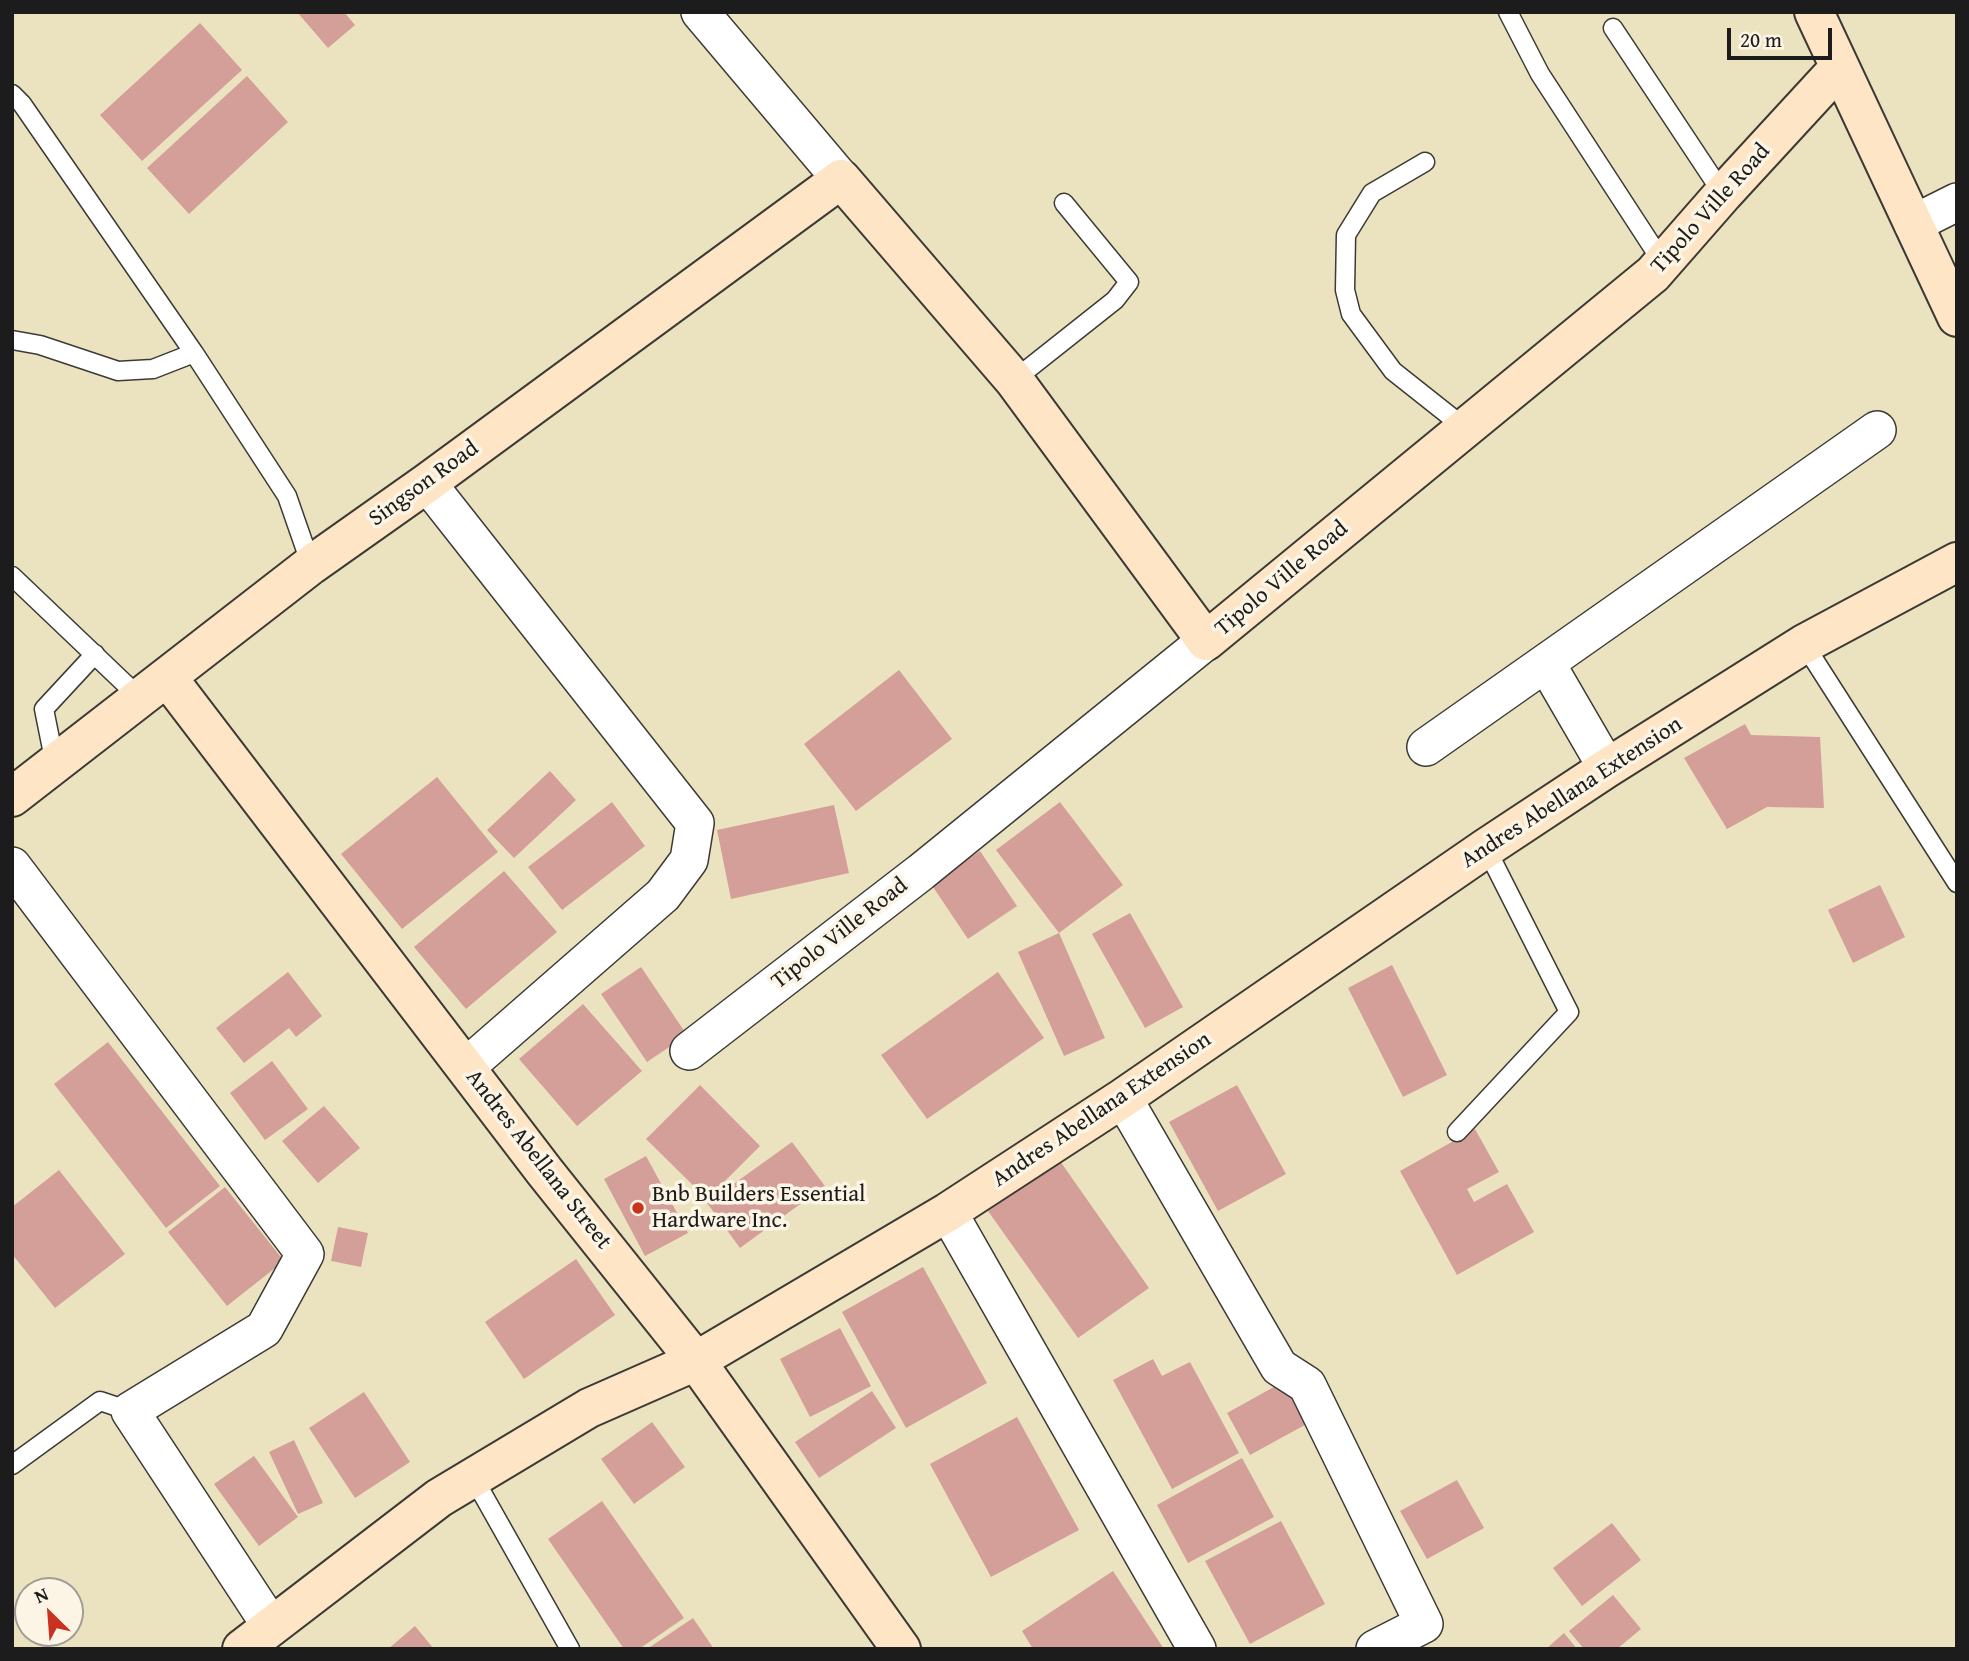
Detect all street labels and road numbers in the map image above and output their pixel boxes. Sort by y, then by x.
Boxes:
street label: Tipolo Ville Road [1645,138,1777,280]
street label: Singson Road [364,435,484,533]
street label: Tipolo Ville Road [1210,515,1354,643]
street label: Andres Abellana Extension [1456,711,1688,875]
street label: Tipolo Ville Road [766,872,914,996]
street label: Andres Abellana Extension [987,1026,1217,1194]
street label: Andres Abellana Street [459,1065,617,1255]

